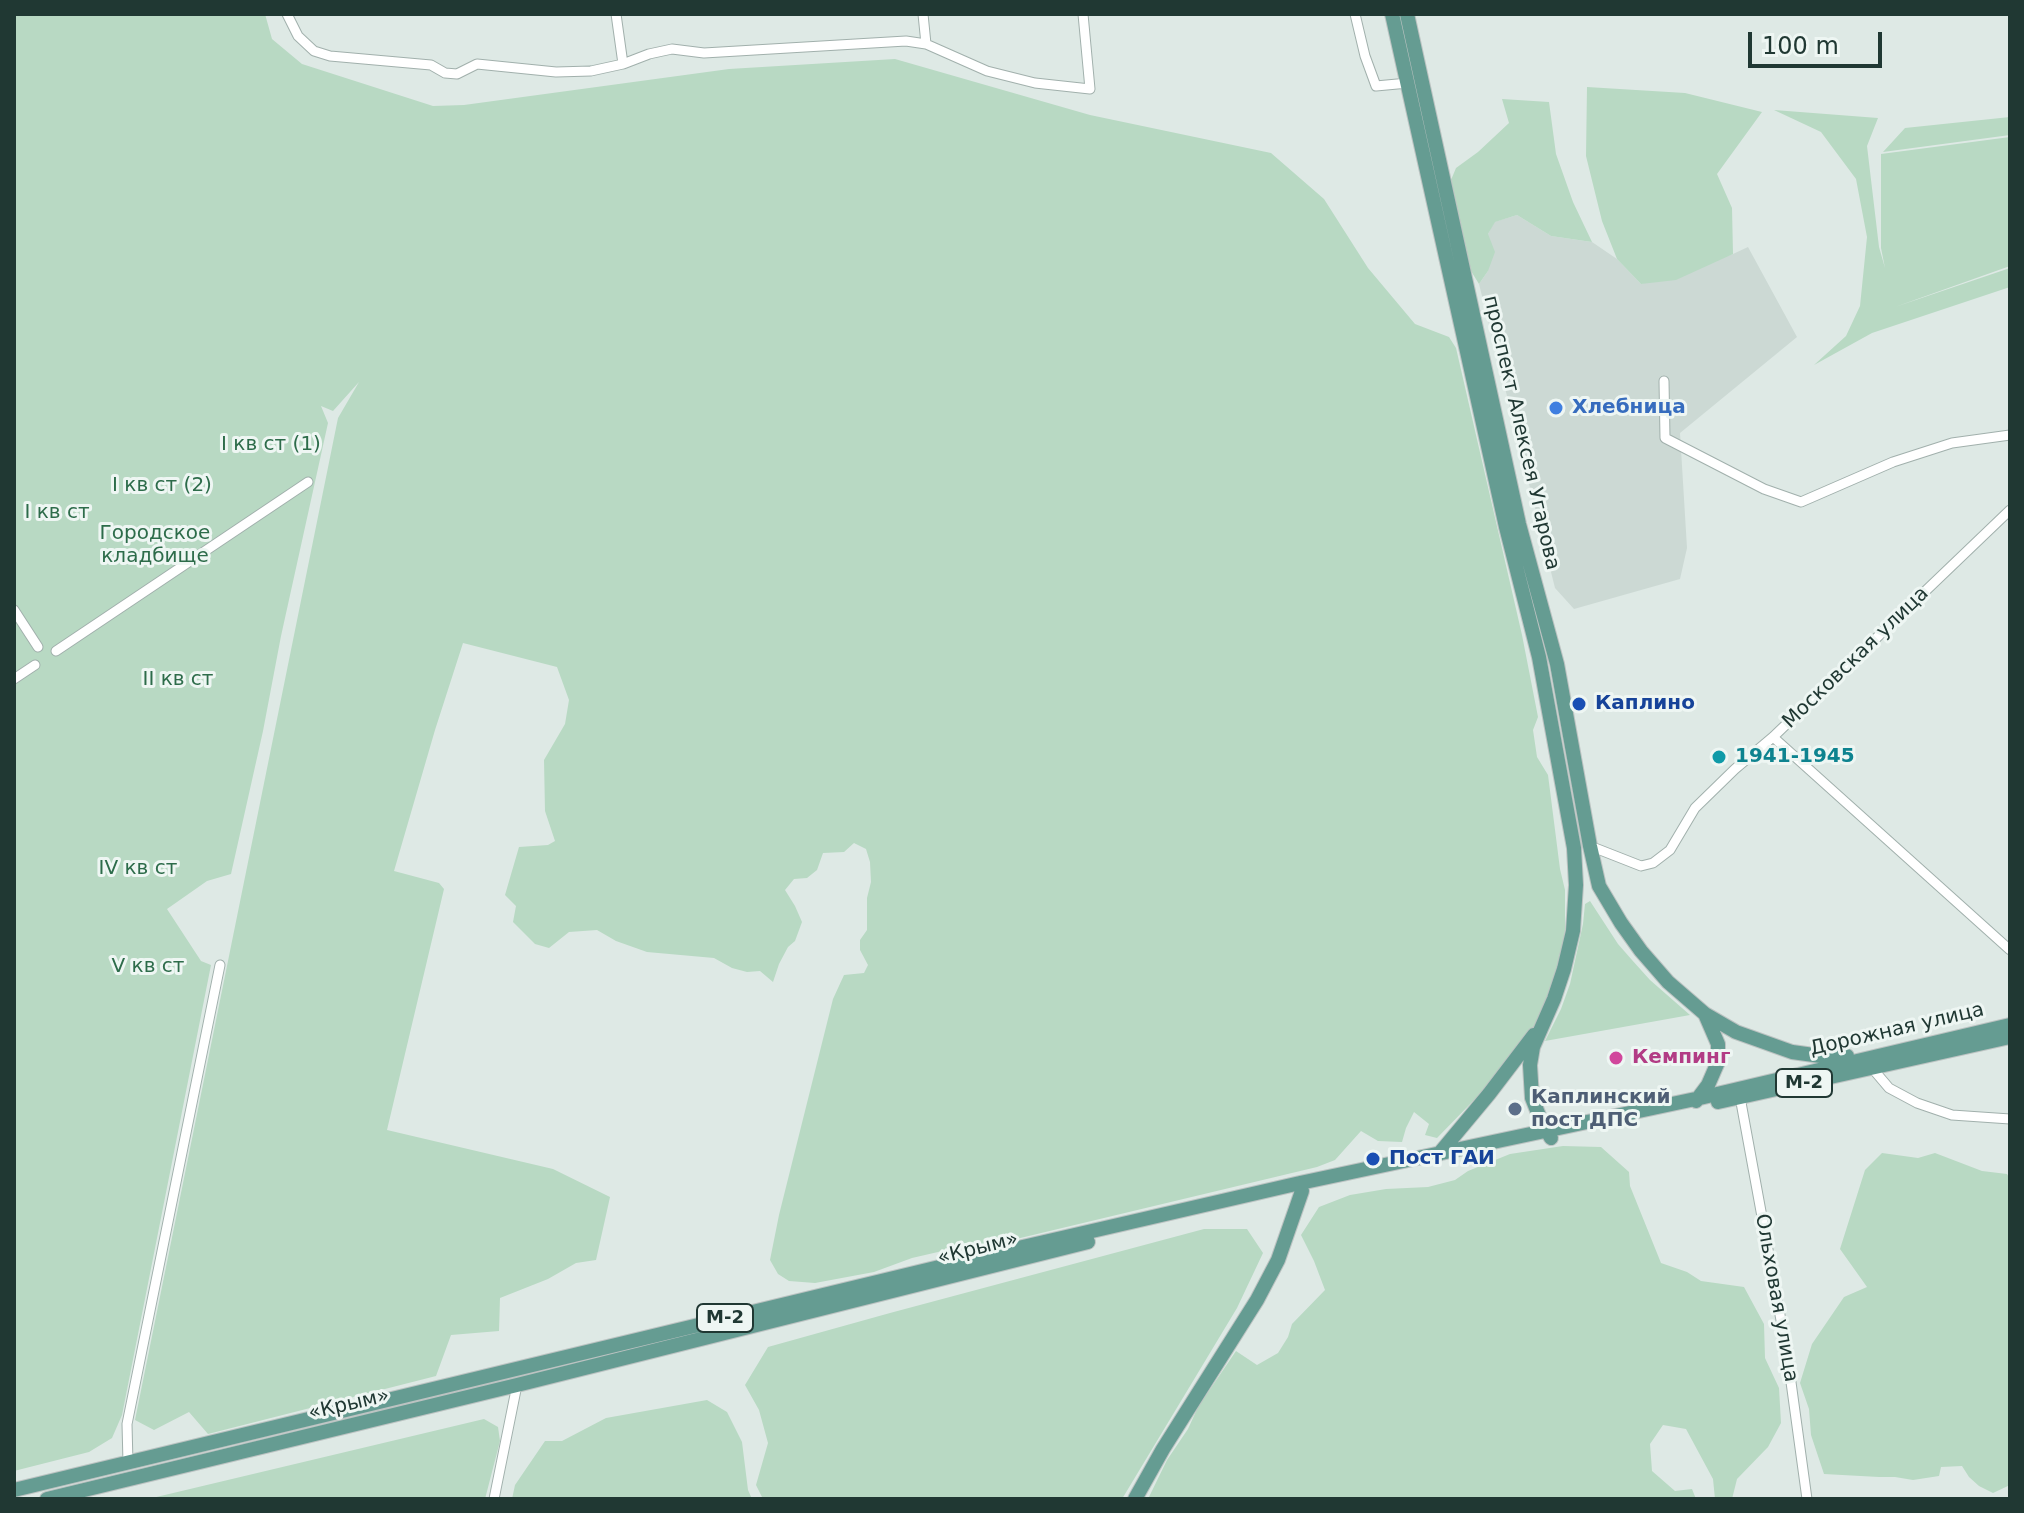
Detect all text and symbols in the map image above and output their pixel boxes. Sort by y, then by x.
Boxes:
scale bar [1752,16,1886,66]
text: 100 m [1762,32,1839,60]
street label: проспект Алексея Угарова [1478,293,1564,573]
place label: Хлебница [1572,396,1686,420]
marker: Хлебница [1547,399,1565,417]
park label: I кв ст (1) [221,433,321,457]
park label: I кв ст (2) [112,474,212,498]
park label: I кв ст [24,501,90,525]
park label: Городское кладбище [100,522,210,569]
street label: Московская улица [1778,582,1934,734]
park label: II кв ст [142,668,214,692]
place label: Каплино [1595,692,1695,716]
marker: Каплино [1570,695,1588,713]
place label: 1941-1945 [1735,745,1855,769]
marker: 1941-1945 [1710,748,1728,766]
park label: IV кв ст [99,857,177,881]
park label: V кв ст [112,955,184,979]
street label: Дорожная улица [1808,998,1986,1062]
place label: Кемпинг [1632,1046,1730,1070]
marker: Кемпинг [1607,1049,1625,1067]
road number: М-2 [1776,1069,1832,1097]
place label: Каплинский пост ДПС [1531,1086,1671,1133]
marker: Каплинский пост ДПС [1506,1100,1524,1118]
place label: Пост ГАИ [1389,1147,1495,1171]
marker: Пост ГАИ [1364,1150,1382,1168]
street label: Ольховая улица [1749,1212,1803,1384]
street label: «Крым» [935,1227,1021,1271]
road number: М-2 [697,1304,753,1332]
street label: «Крым» [306,1384,392,1426]

